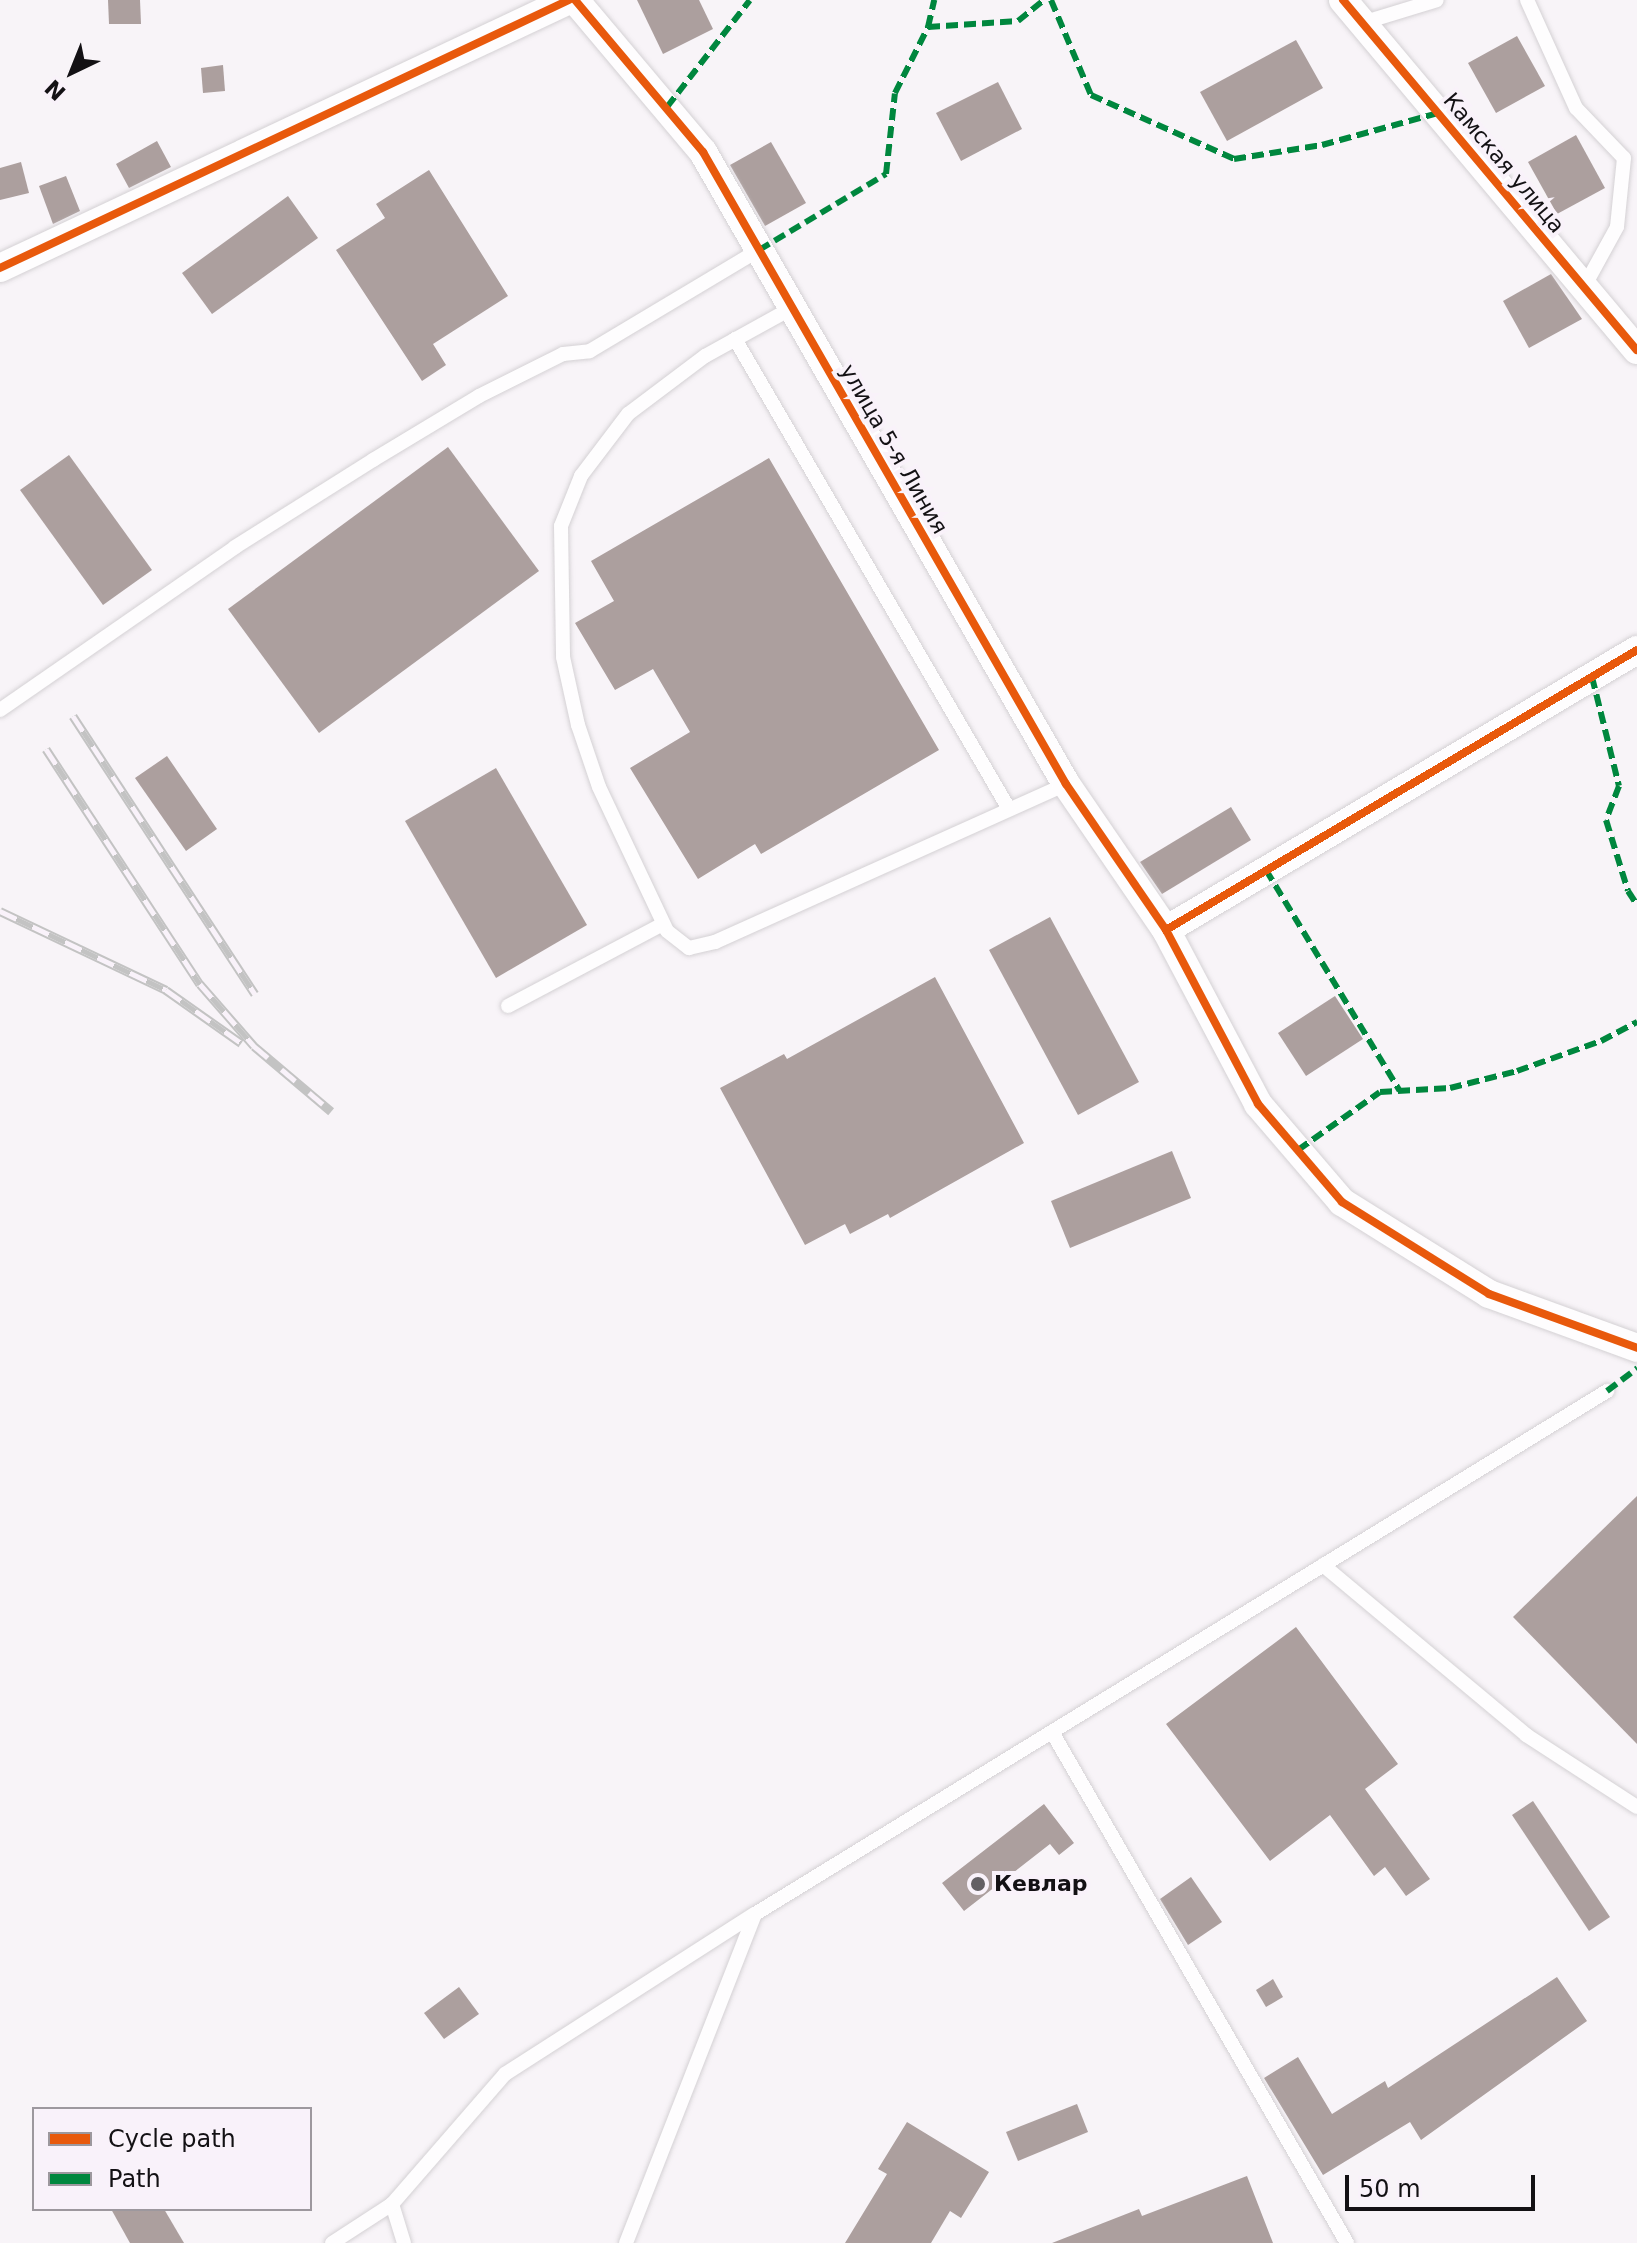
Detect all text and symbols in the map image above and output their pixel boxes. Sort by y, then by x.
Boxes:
north arrow [32,32,112,112]
text: N [40,74,71,105]
street label: Камская улица [1438,88,1570,238]
street label: улица 5-я Линия [835,359,953,539]
place label: Кевлар [994,1871,1088,1897]
marker: Кевлар [969,1875,987,1893]
legend [32,2107,312,2211]
text: Cycle path [108,2125,236,2153]
scale bar [1349,2159,1539,2209]
text: Path [108,2165,161,2193]
text: 50 m [1359,2175,1421,2203]

